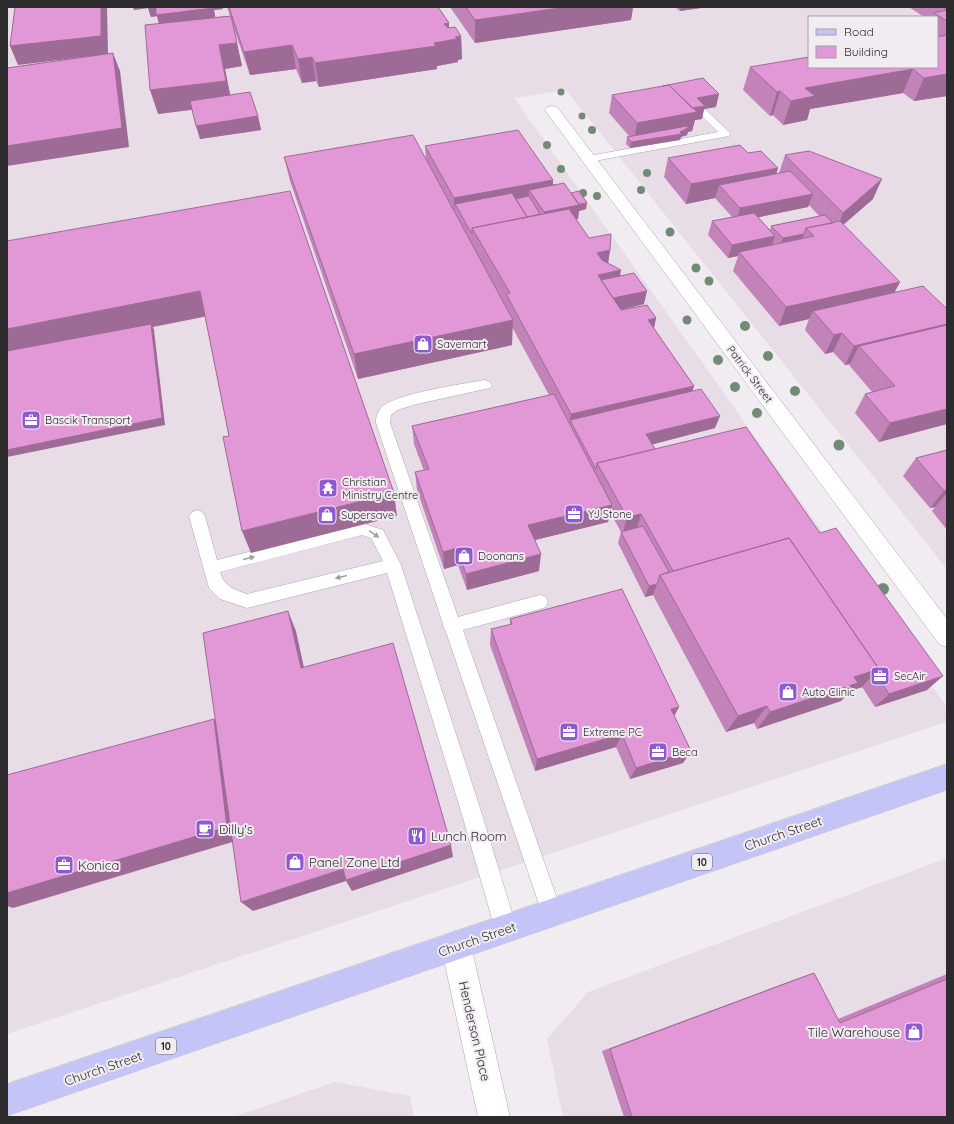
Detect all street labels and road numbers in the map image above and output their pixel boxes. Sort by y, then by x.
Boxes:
street label: Patrick Street [724,343,776,406]
street label: Church Street [742,812,824,854]
road number: 10 [692,854,712,870]
street label: Church Street [436,918,518,960]
street label: Henderson Place [456,979,494,1083]
road number: 10 [156,1038,176,1054]
street label: Church Street [62,1047,144,1089]

